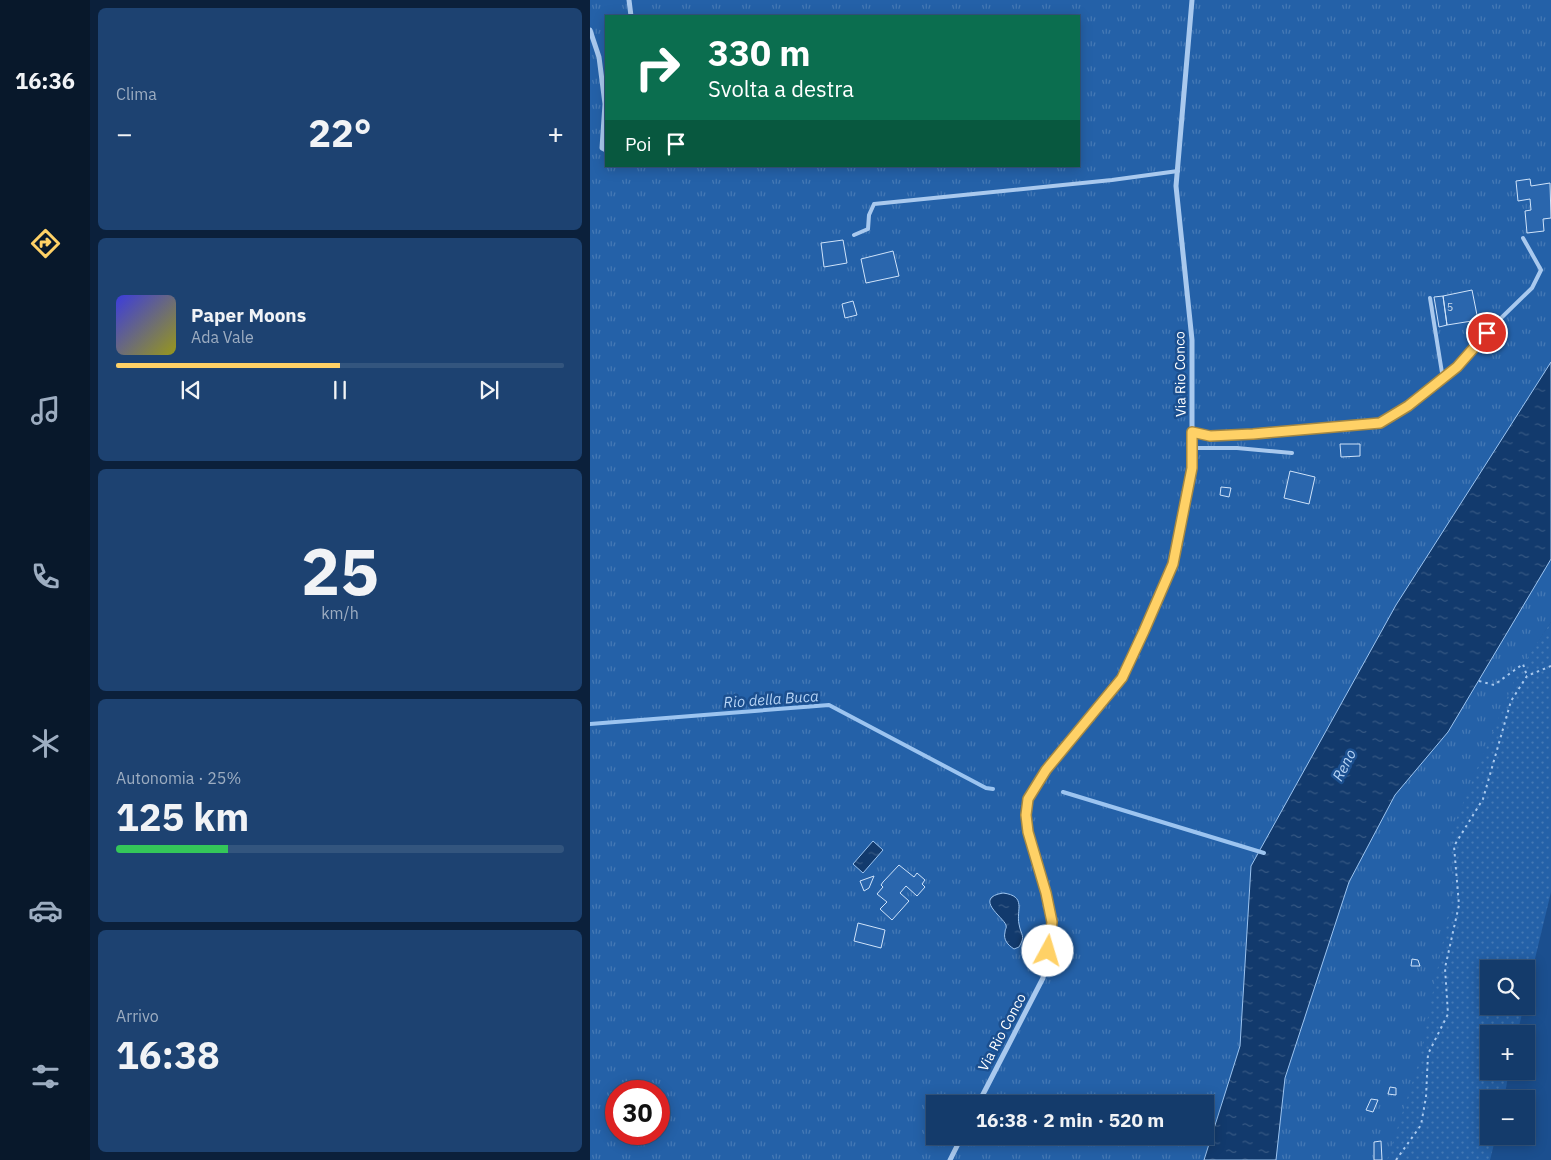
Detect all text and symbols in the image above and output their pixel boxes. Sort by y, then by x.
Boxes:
text: 330 m [708,30,811,76]
icon: right [625,35,690,100]
text: 16:36 [15,66,75,95]
text: Svolta a destra [708,74,854,103]
text: Clima [116,84,157,104]
text: 22° [308,108,372,157]
text: − [116,115,133,152]
text: + [547,115,564,152]
icon: arrive [662,130,690,158]
text: Poi [625,132,652,156]
icon: directions [28,226,63,261]
house number: 5 [1447,300,1453,314]
text: Paper Moons [191,303,306,327]
pin [1466,312,1508,354]
icon: arrive [1473,319,1501,347]
text: Ada Vale [191,327,254,347]
street label: Via Rio Conco [1170,331,1190,417]
icon: previous [177,376,205,404]
icon: pause [326,376,354,404]
icon: next [475,376,503,404]
icon: music [28,393,63,428]
text: 25 [301,528,379,613]
icon: phone [28,559,63,594]
text: km/h [321,603,359,623]
water label: Rio della Buca [723,686,819,712]
icon: climate [28,726,63,761]
water label: Reno [1328,746,1360,784]
text: Autonomia · 25% [116,768,241,788]
text: 125 km [116,792,249,841]
icon: car [28,893,63,928]
position arrow [1021,924,1073,976]
map controls [1480,960,1535,1145]
button: search [1480,960,1535,1015]
street label: Via Rio Conco [974,990,1030,1074]
text: Arrivo [116,1006,159,1026]
button: + [1480,1025,1535,1080]
text: 16:38 [116,1030,220,1079]
icon: filters [28,1059,63,1094]
speed limit sign: 30 [605,1080,670,1145]
button: − [1480,1090,1535,1145]
text: 16:38 · 2 min · 520 m [976,1108,1164,1132]

